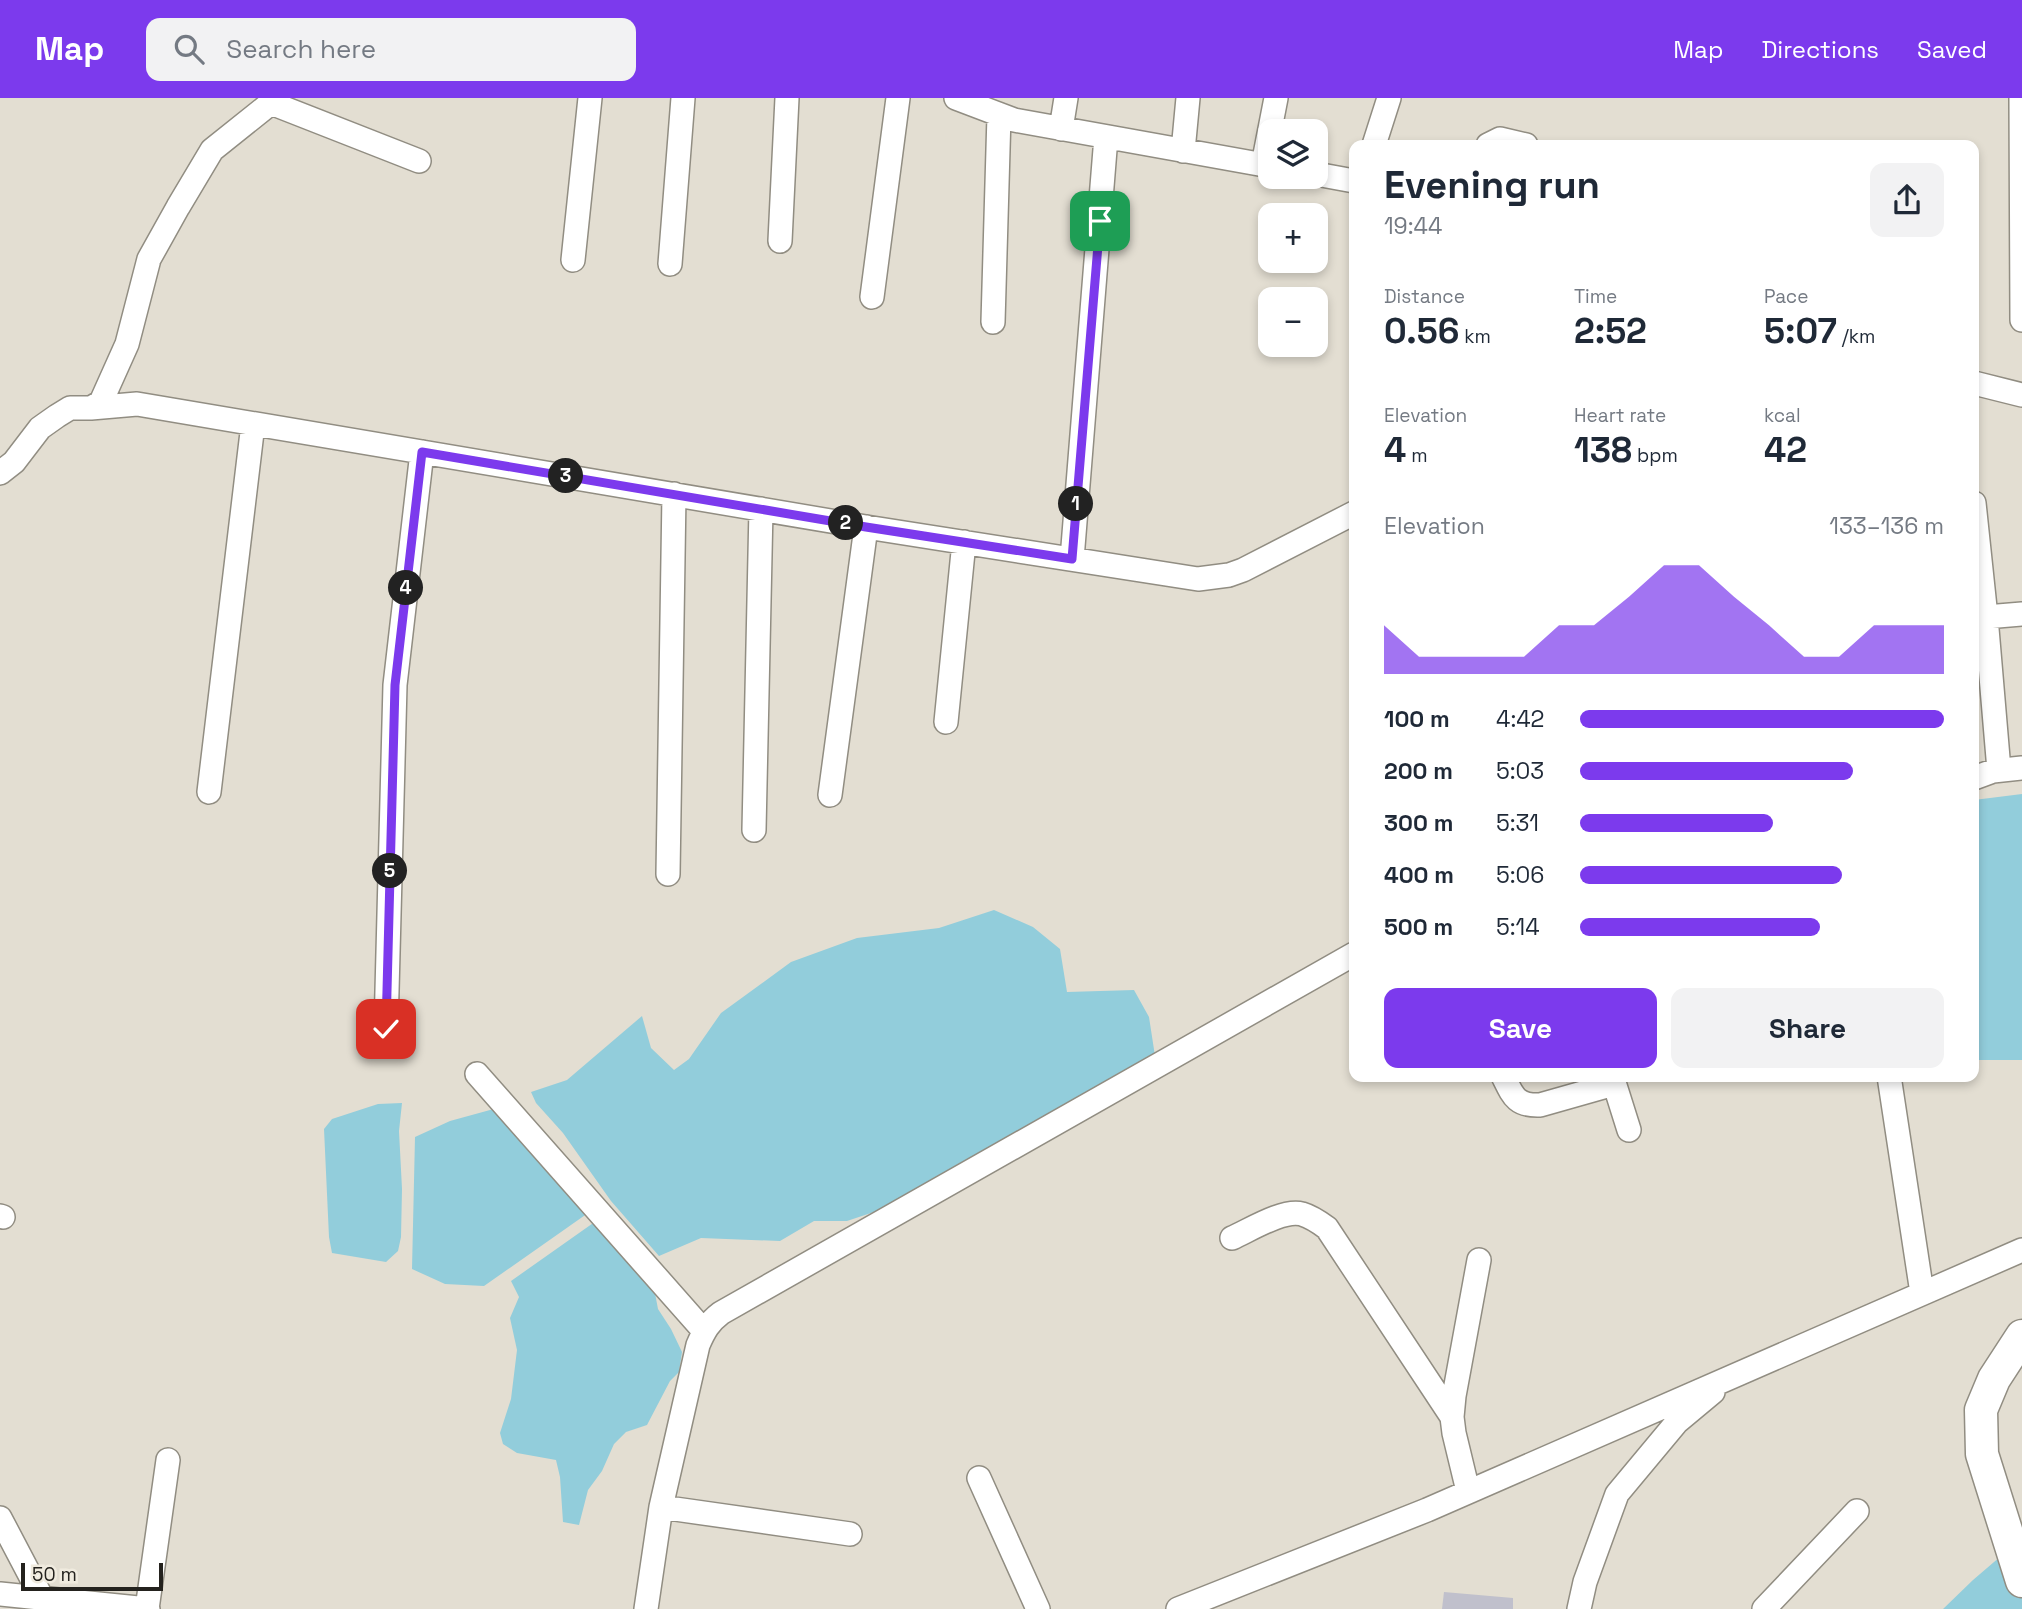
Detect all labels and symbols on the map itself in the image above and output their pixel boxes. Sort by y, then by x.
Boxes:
pin [1070,191,1130,251]
pin: 3 [548,458,584,494]
pin: 1 [1058,486,1094,522]
pin: 2 [828,506,864,540]
pin: 4 [388,570,424,606]
pin: 5 [372,854,408,888]
pin [356,999,416,1059]
scale bar [21,1560,163,1592]

